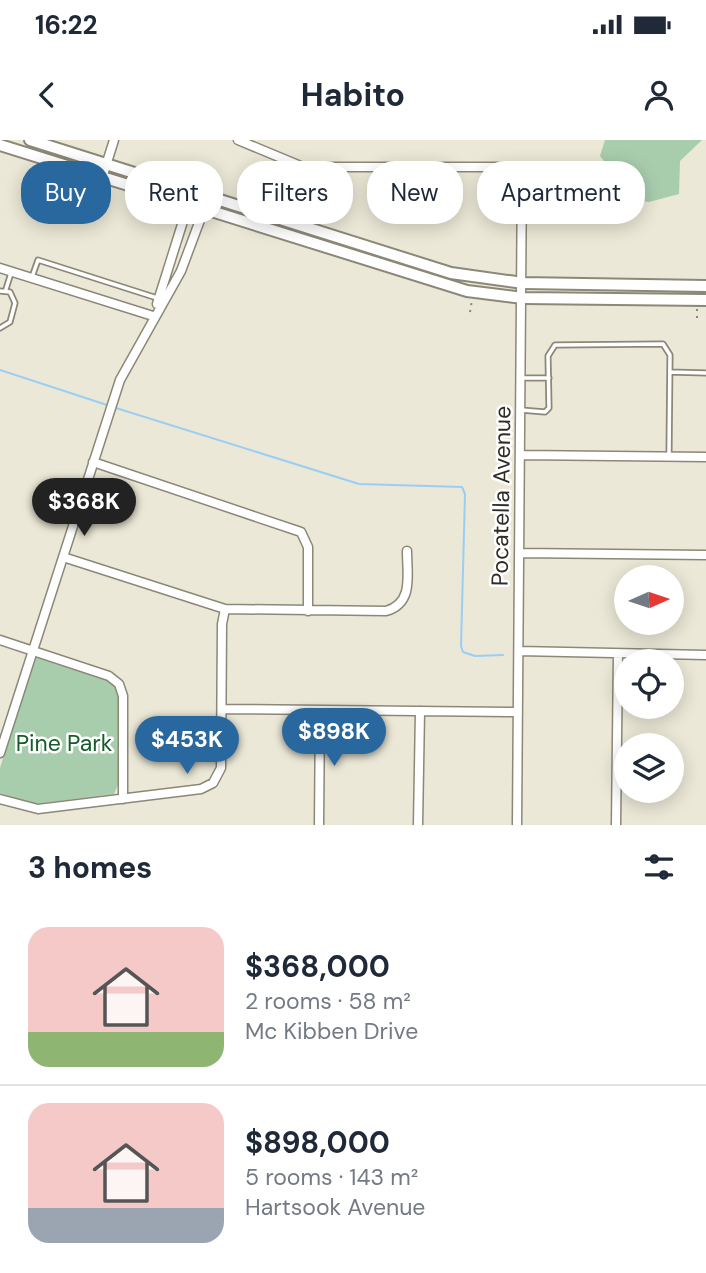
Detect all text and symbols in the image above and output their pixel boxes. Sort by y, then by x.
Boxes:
text: 16:22 [35,8,98,42]
text: Habito [301,74,405,116]
icon: back [28,76,66,114]
icon: person [640,76,678,114]
chip: Buy [21,161,111,224]
chip: Rent [125,161,223,224]
chip: Filters [237,161,353,224]
chip: New [367,161,463,224]
chip: Apartment [477,161,645,224]
street label: Pocatella Avenue [484,406,518,586]
pin: $368K [35,478,133,538]
text: $368K [48,486,120,516]
north arrow [614,565,684,635]
map controls [614,565,684,803]
button: locate [614,649,684,719]
pin: $898K [285,708,383,768]
pin: $453K [138,716,236,776]
text: $898K [298,716,370,746]
text: $453K [151,724,223,754]
park label: Pine Park [16,728,113,758]
button: layers [614,733,684,803]
text: 3 homes [28,848,152,887]
icon: filters [640,848,678,886]
text: $368,000 [245,947,390,986]
icon: home [84,955,168,1039]
text: 2 rooms · 58 m² [245,986,411,1016]
text: Mc Kibben Drive [245,1016,418,1046]
text: $898,000 [245,1123,390,1162]
icon: home [84,1131,168,1215]
text: 5 rooms · 143 m² [245,1162,418,1192]
text: Hartsook Avenue [245,1192,425,1222]

